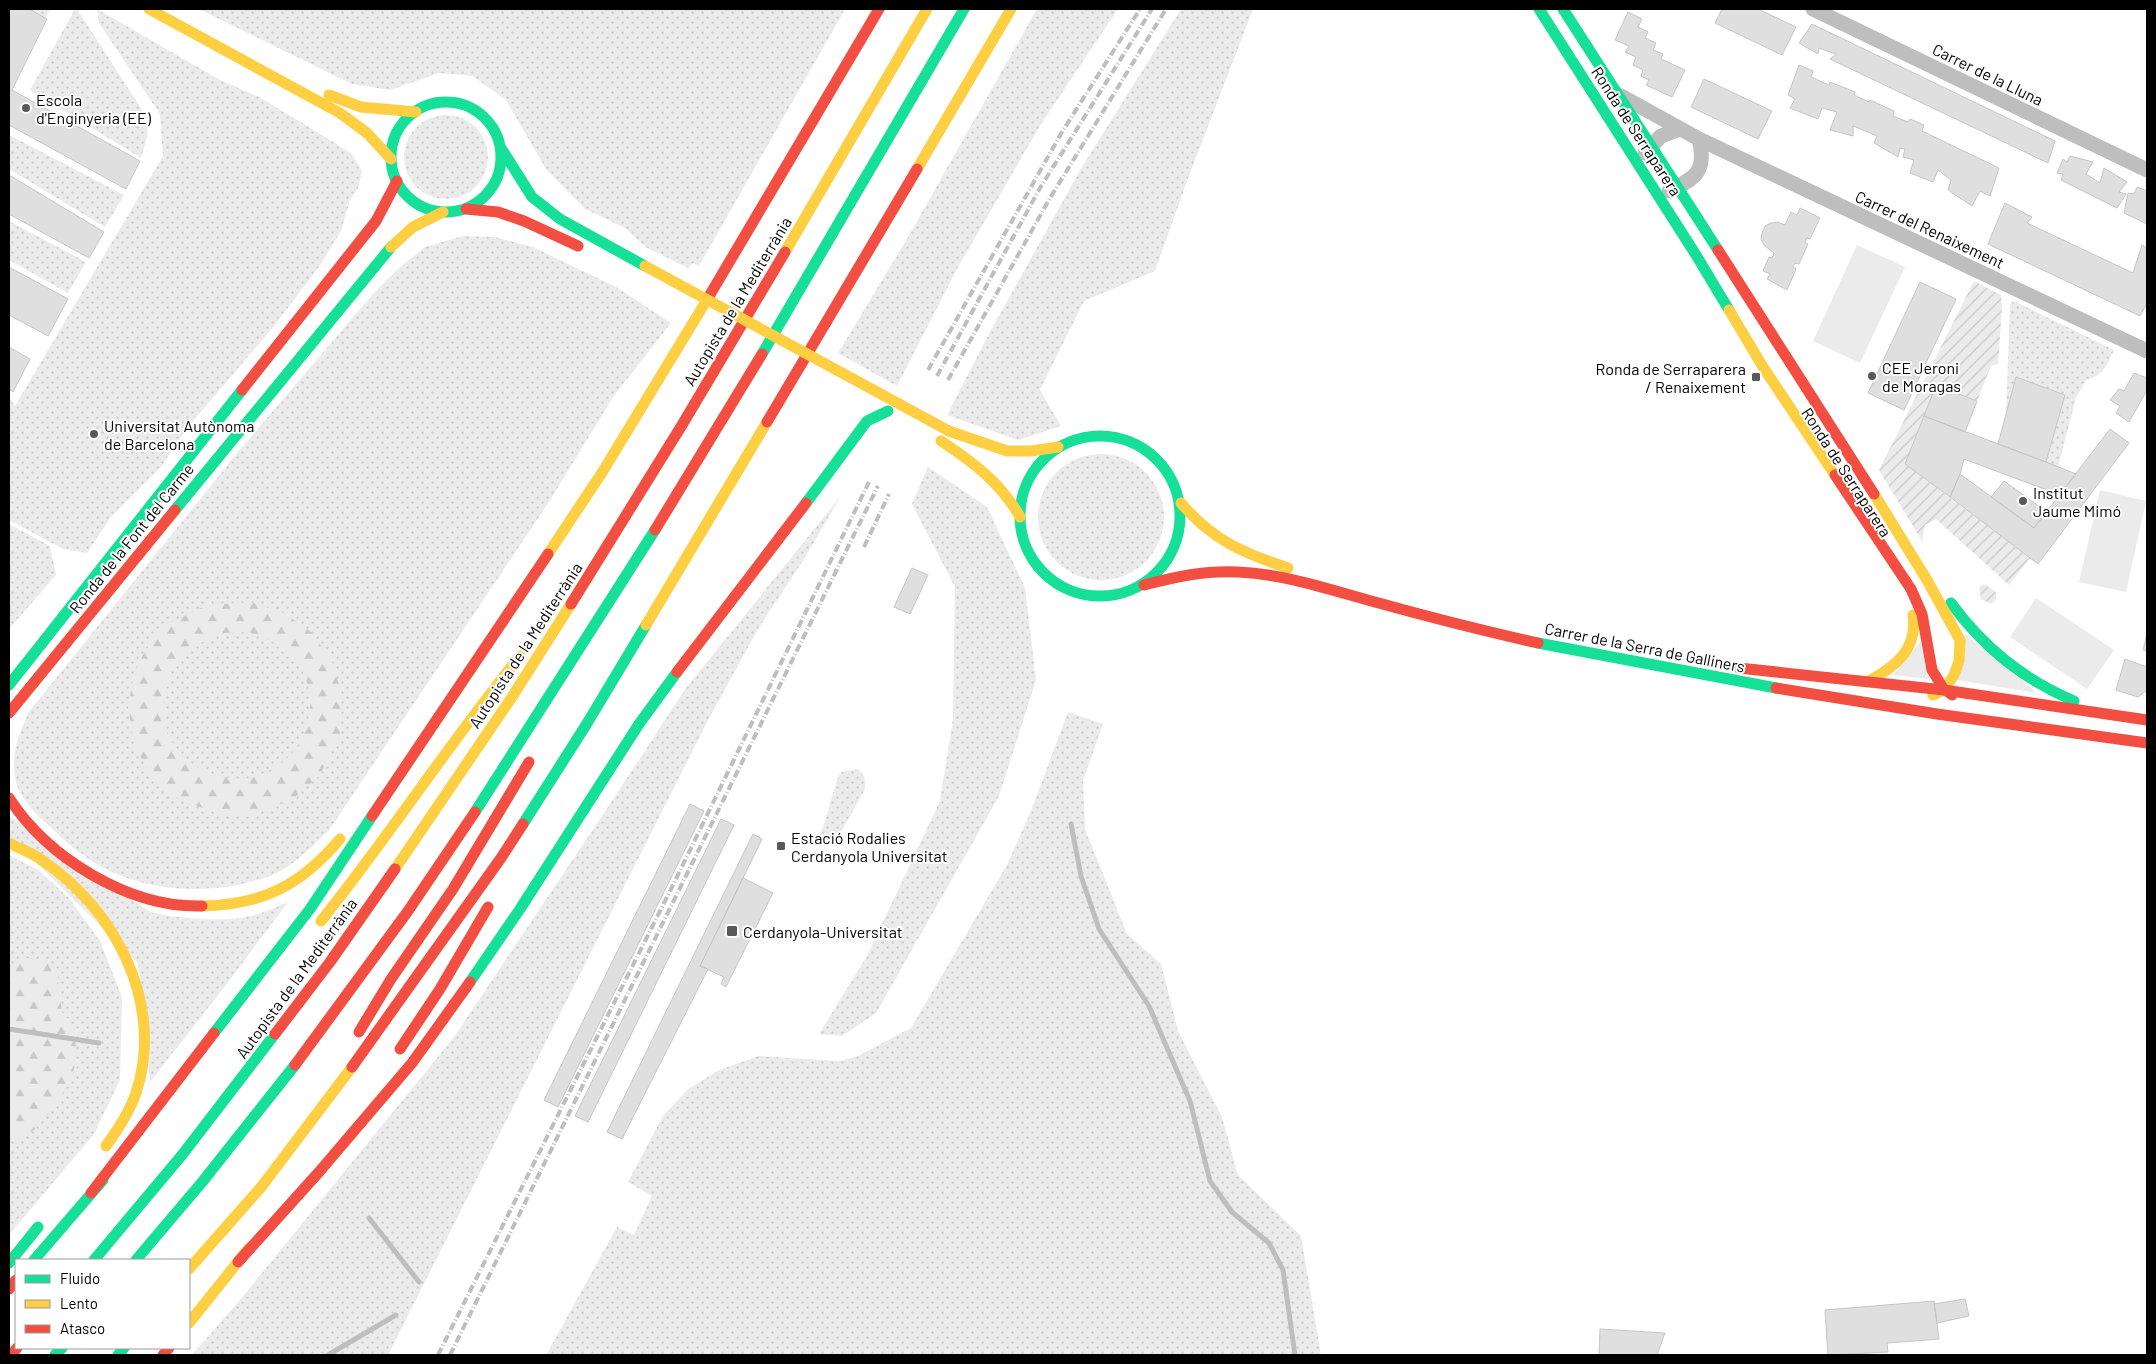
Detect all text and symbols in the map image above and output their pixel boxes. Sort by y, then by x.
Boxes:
street label: Carrer de la Lluna [1930,39,2046,109]
street label: Ronda de Serraparera [1588,63,1686,199]
place label: Escola d'Enginyeria (EE) [36,90,152,127]
marker: Escola d'Enginyeria (EE) [20,102,32,114]
street label: Carrer del Renaixement [1853,186,2007,272]
street label: Autopista de la Mediterrània [679,213,795,389]
place label: CEE Jeroni de Moragas [1882,358,1961,395]
place label: Ronda de Serraparera / Renaixement [1596,359,1746,396]
marker: CEE Jeroni de Moragas [1866,370,1878,382]
marker: Ronda de Serraparera / Renaixement [1750,371,1762,383]
street label: Ronda de Serraparera [1798,404,1896,540]
place label: Universitat Autònoma de Barcelona [104,416,255,453]
marker: Universitat Autònoma de Barcelona [88,428,100,440]
street label: Ronda de la Font del Carme [65,459,197,617]
place label: Institut Jaume Mimó [2033,483,2121,520]
marker: Institut Jaume Mimó [2017,495,2029,507]
street label: Autopista de la Mediterrània [464,559,586,731]
street label: Carrer de la Serra de Galliners [1543,618,1747,676]
place label: Estació Rodalies Cerdanyola Universitat [791,828,947,865]
marker: Estació Rodalies Cerdanyola Universitat [775,840,787,852]
street label: Autopista de la Mediterrània [231,894,361,1062]
place label: Cerdanyola-Universitat [743,922,903,941]
marker: Cerdanyola-Universitat [725,924,739,938]
legend [15,1259,190,1349]
text: Fluido [60,1269,100,1287]
text: Lento [60,1294,98,1312]
text: Atasco [60,1319,105,1337]

